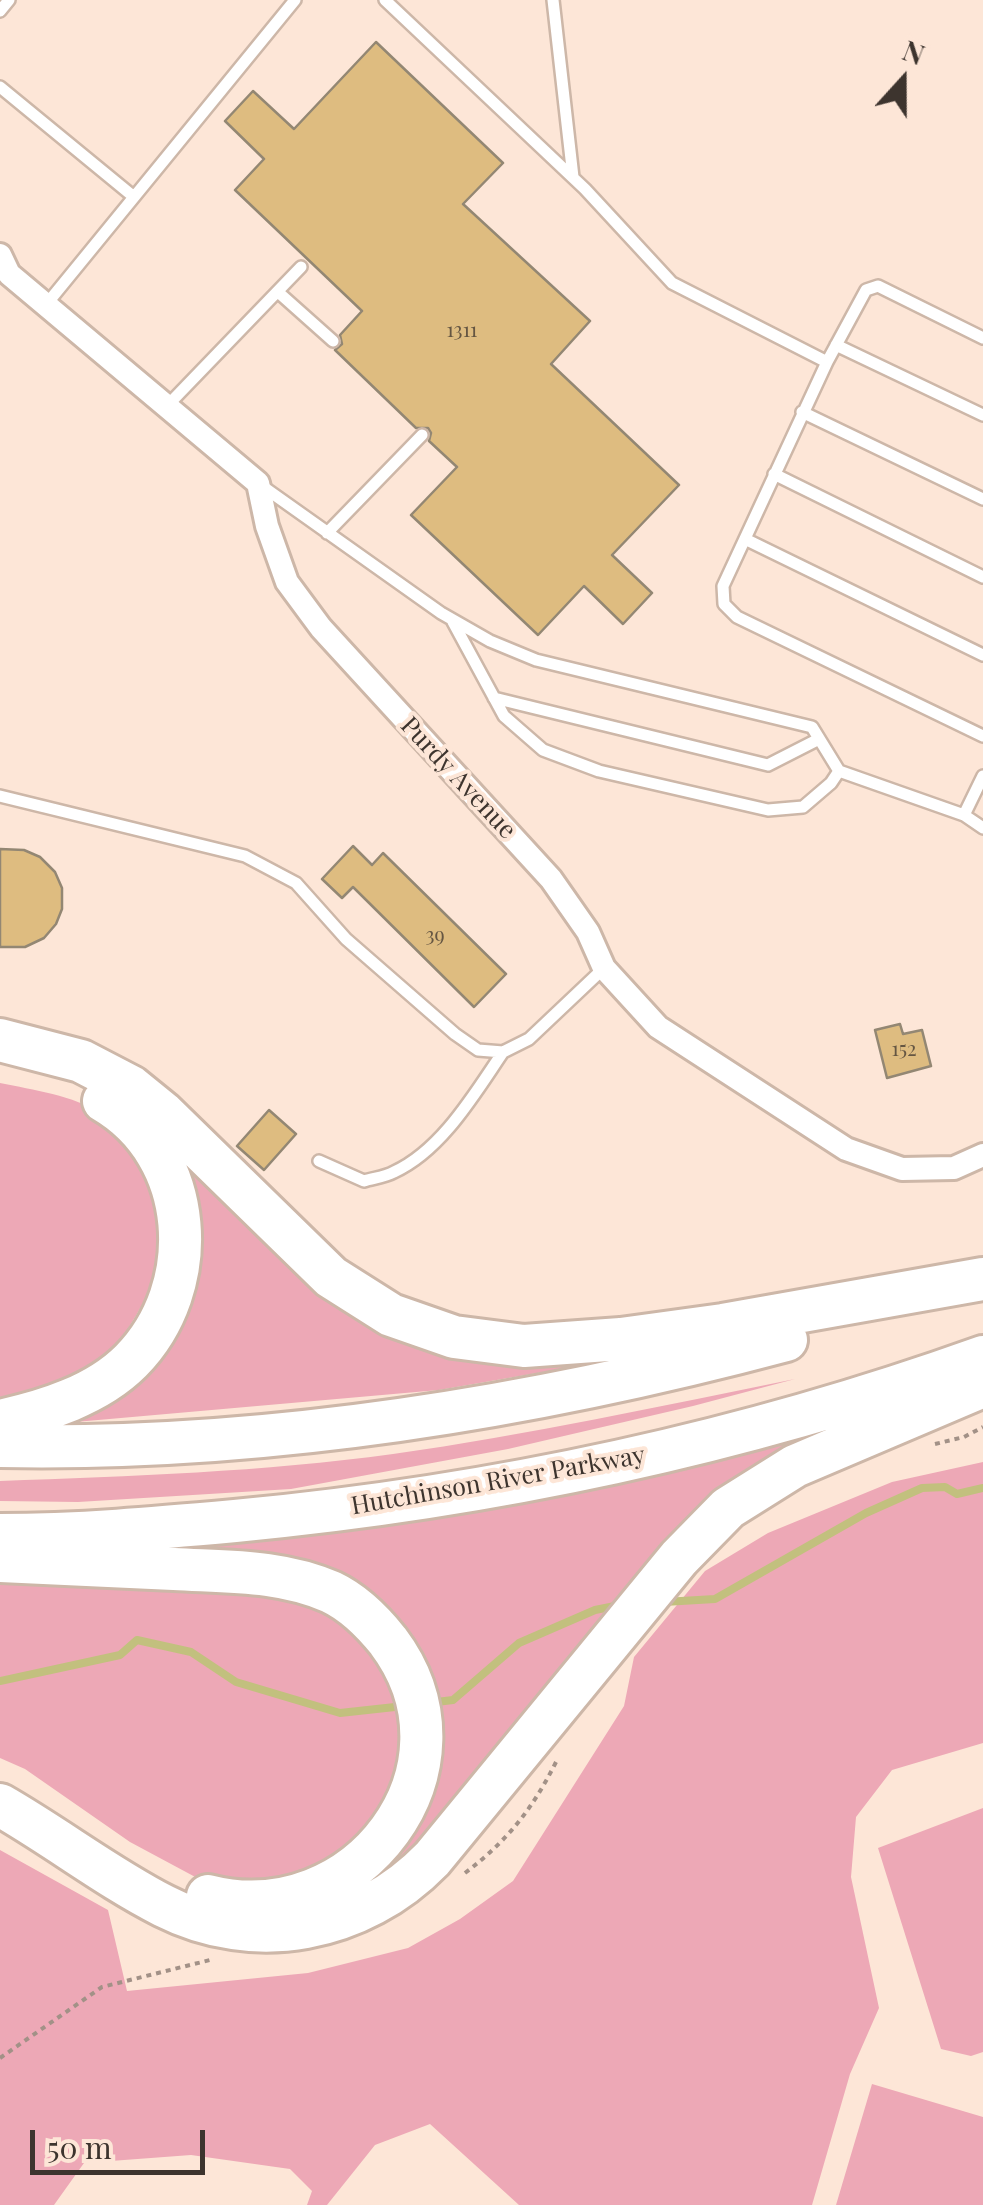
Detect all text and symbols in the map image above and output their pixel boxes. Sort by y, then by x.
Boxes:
north arrow [853,30,953,130]
text: N [898,31,930,72]
house number: 1311 [447,319,477,343]
street label: Purdy Avenue [394,711,522,845]
house number: 39 [425,924,445,948]
house number: 152 [891,1038,917,1062]
street label: Hutchinson River Parkway [349,1440,647,1522]
scale bar [35,2110,210,2172]
text: 50 m [47,2127,112,2167]

